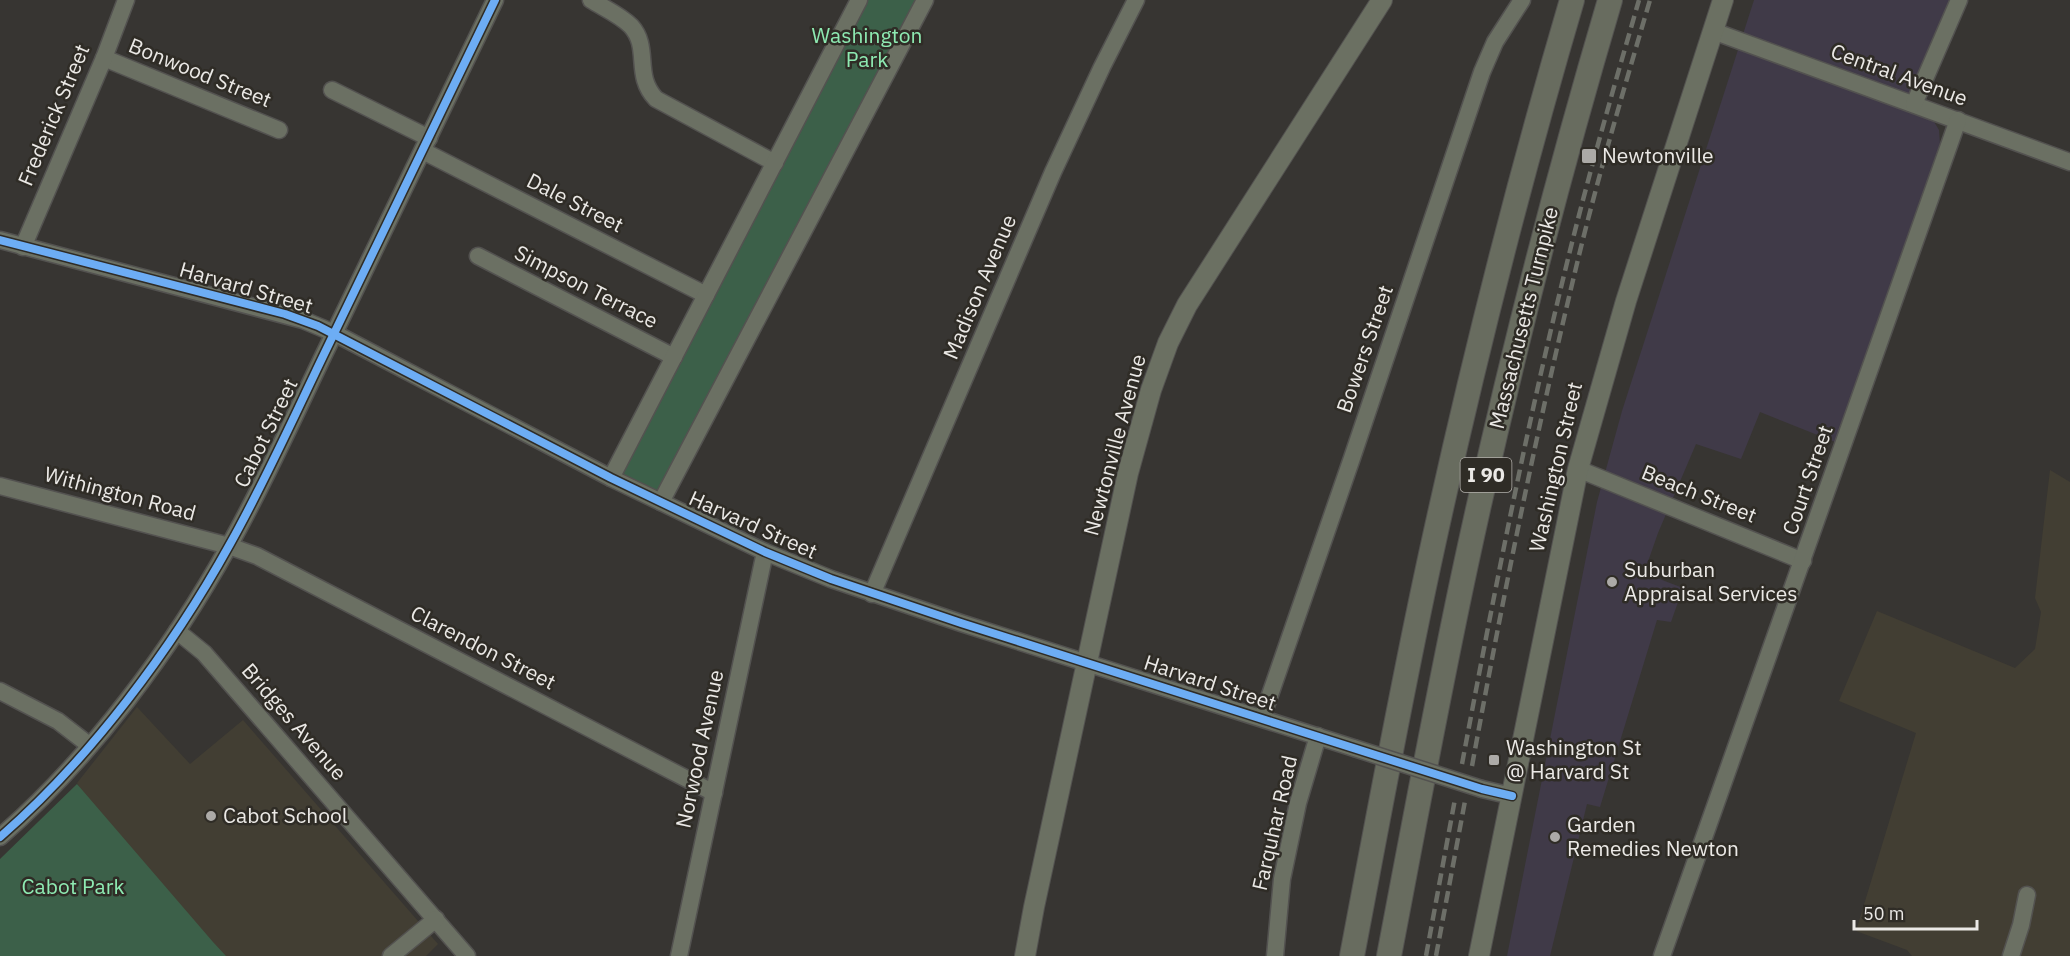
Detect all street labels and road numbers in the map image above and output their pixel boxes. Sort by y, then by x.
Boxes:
street label: Bonwood Street [125,31,276,113]
street label: Central Avenue [1827,36,1972,112]
street label: Frederick Street [11,39,96,190]
street label: Dale Street [522,166,629,238]
street label: Massachusetts Turnpike [1482,204,1564,432]
street label: Madison Avenue [936,210,1022,363]
street label: Simpson Terrace [510,238,663,334]
street label: Harvard Street [176,255,316,319]
street label: Bowers Street [1329,281,1399,416]
street label: Newtonville Avenue [1076,351,1152,539]
street label: Cabot Street [227,373,304,492]
street label: Washington Street [1522,379,1588,555]
street label: Court Street [1775,421,1839,538]
street label: Beach Street [1638,457,1761,529]
road number: I 90 [1460,458,1512,492]
street label: Withington Road [41,459,199,527]
street label: Harvard Street [685,483,822,565]
street label: Clarendon Street [406,598,561,696]
street label: Harvard Street [1141,647,1280,717]
street label: Bridges Avenue [236,657,353,786]
street label: Norwood Avenue [669,667,729,831]
street label: Farquhar Road [1245,752,1303,893]

